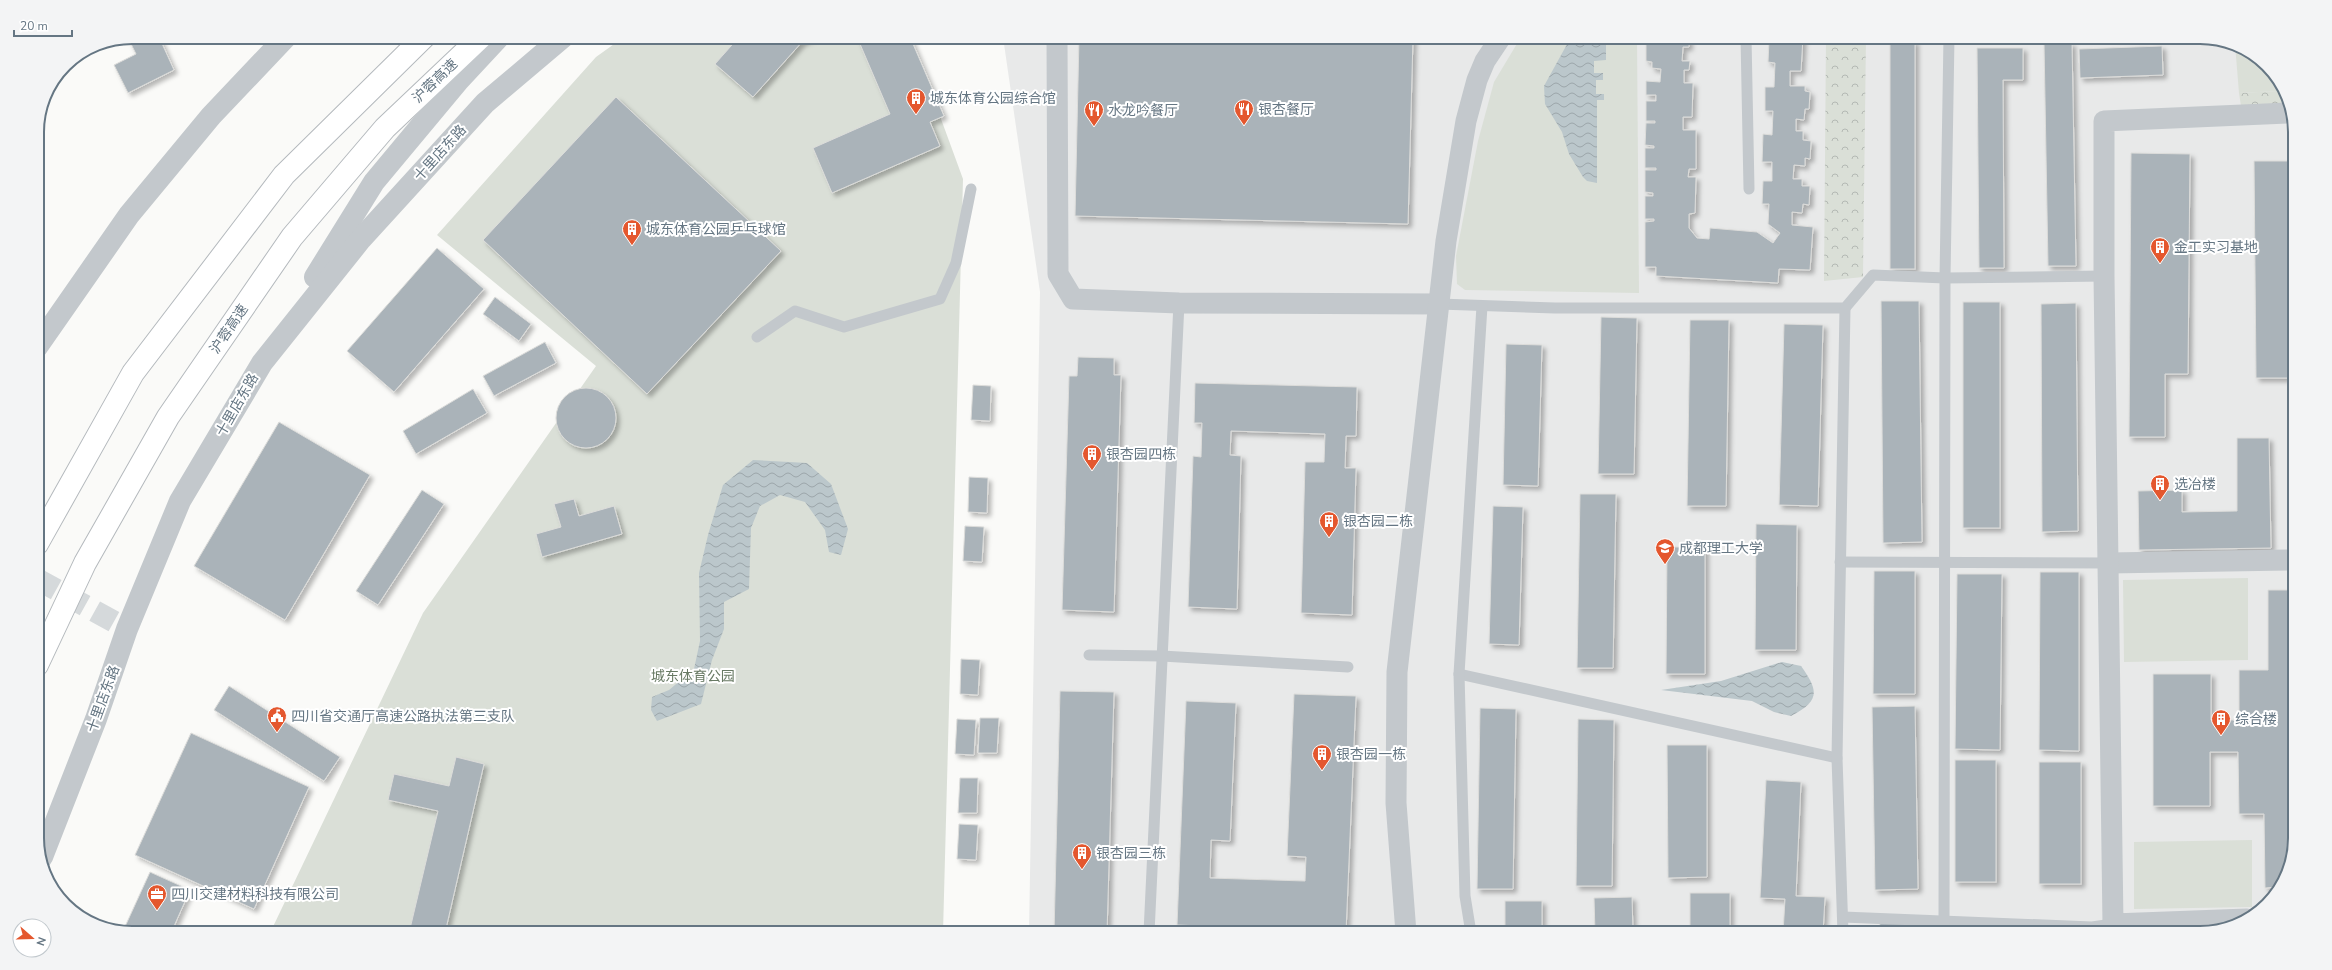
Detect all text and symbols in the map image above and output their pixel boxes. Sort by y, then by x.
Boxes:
scale bar [14,12,72,38]
text: 20 m [20,18,48,34]
street label: 沪蓉高速 [408,55,462,107]
building icon: 城东体育公园综合馆 [905,87,927,115]
place label: 城东体育公园综合馆 [930,89,1056,108]
restaurant icon: 银杏餐厅 [1233,98,1255,126]
restaurant icon: 水龙吟餐厅 [1083,99,1105,127]
place label: 银杏餐厅 [1258,100,1314,119]
place label: 水龙吟餐厅 [1108,101,1178,120]
street label: 十里店东路 [410,121,470,185]
building icon: 城东体育公园乒乓球馆 [621,218,643,246]
place label: 城东体育公园乒乓球馆 [646,220,786,239]
building icon: 金工实习基地 [2149,236,2171,264]
place label: 金工实习基地 [2174,238,2258,257]
street label: 沪蓉高速 [205,300,253,358]
street label: 十里店东路 [211,370,263,440]
building icon: 银杏园四栋 [1081,443,1103,471]
place label: 银杏园四栋 [1106,445,1176,464]
building icon: 选冶楼 [2149,473,2171,501]
place label: 选冶楼 [2174,475,2216,494]
building icon: 银杏园二栋 [1318,510,1340,538]
place label: 银杏园二栋 [1343,512,1413,531]
school or university icon: 成都理工大学 [1654,537,1676,565]
place label: 成都理工大学 [1679,539,1763,558]
street label: 十里店东路 [82,663,124,735]
park label: 城东体育公园 [651,667,735,686]
public building icon: 四川省交通厅高速公路执法第三支队 [266,705,288,733]
place label: 四川省交通厅高速公路执法第三支队 [291,707,515,726]
building icon: 综合楼 [2210,708,2232,736]
place label: 综合楼 [2235,710,2277,729]
building icon: 银杏园一栋 [1311,743,1333,771]
place label: 银杏园一栋 [1336,745,1406,764]
building icon: 银杏园三栋 [1071,842,1093,870]
place label: 银杏园三栋 [1096,844,1166,863]
office icon: 四川交建材料科技有限公司 [146,883,168,911]
place label: 四川交建材料科技有限公司 [171,885,339,904]
north arrow [12,918,52,958]
text: N [32,935,49,948]

